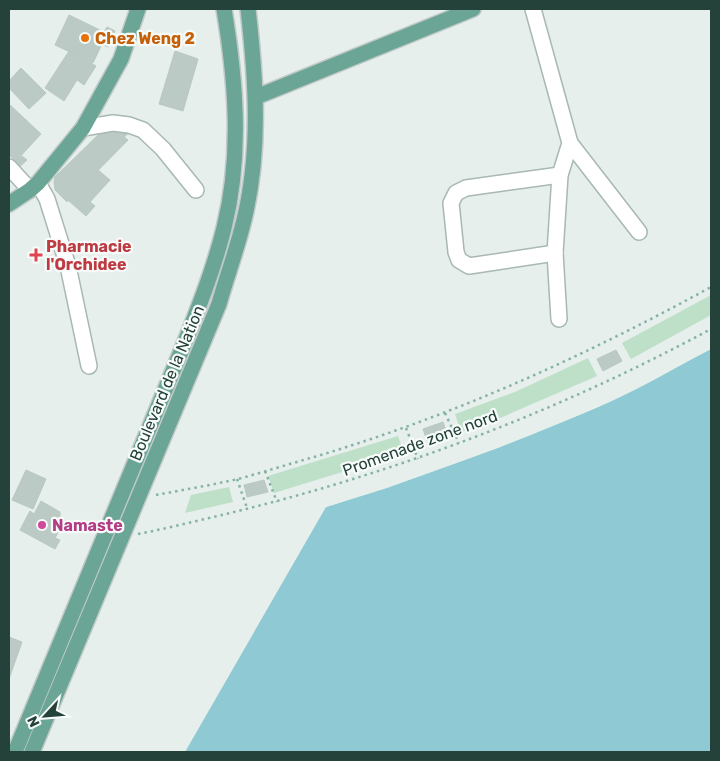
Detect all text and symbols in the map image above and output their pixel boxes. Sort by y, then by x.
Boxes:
place label: Chez Weng 2 [95,29,195,48]
marker: Chez Weng 2 [79,32,91,44]
place label: Pharmacie l'Orchidee [46,237,132,274]
marker: Pharmacie l'Orchidee [30,249,42,261]
street label: Boulevard de la Nation [126,303,208,463]
street label: Promenade zone nord [340,406,500,480]
place label: Namaste [52,516,123,535]
marker: Namaste [36,519,48,531]
north arrow [20,691,70,741]
text: N [24,713,44,730]

